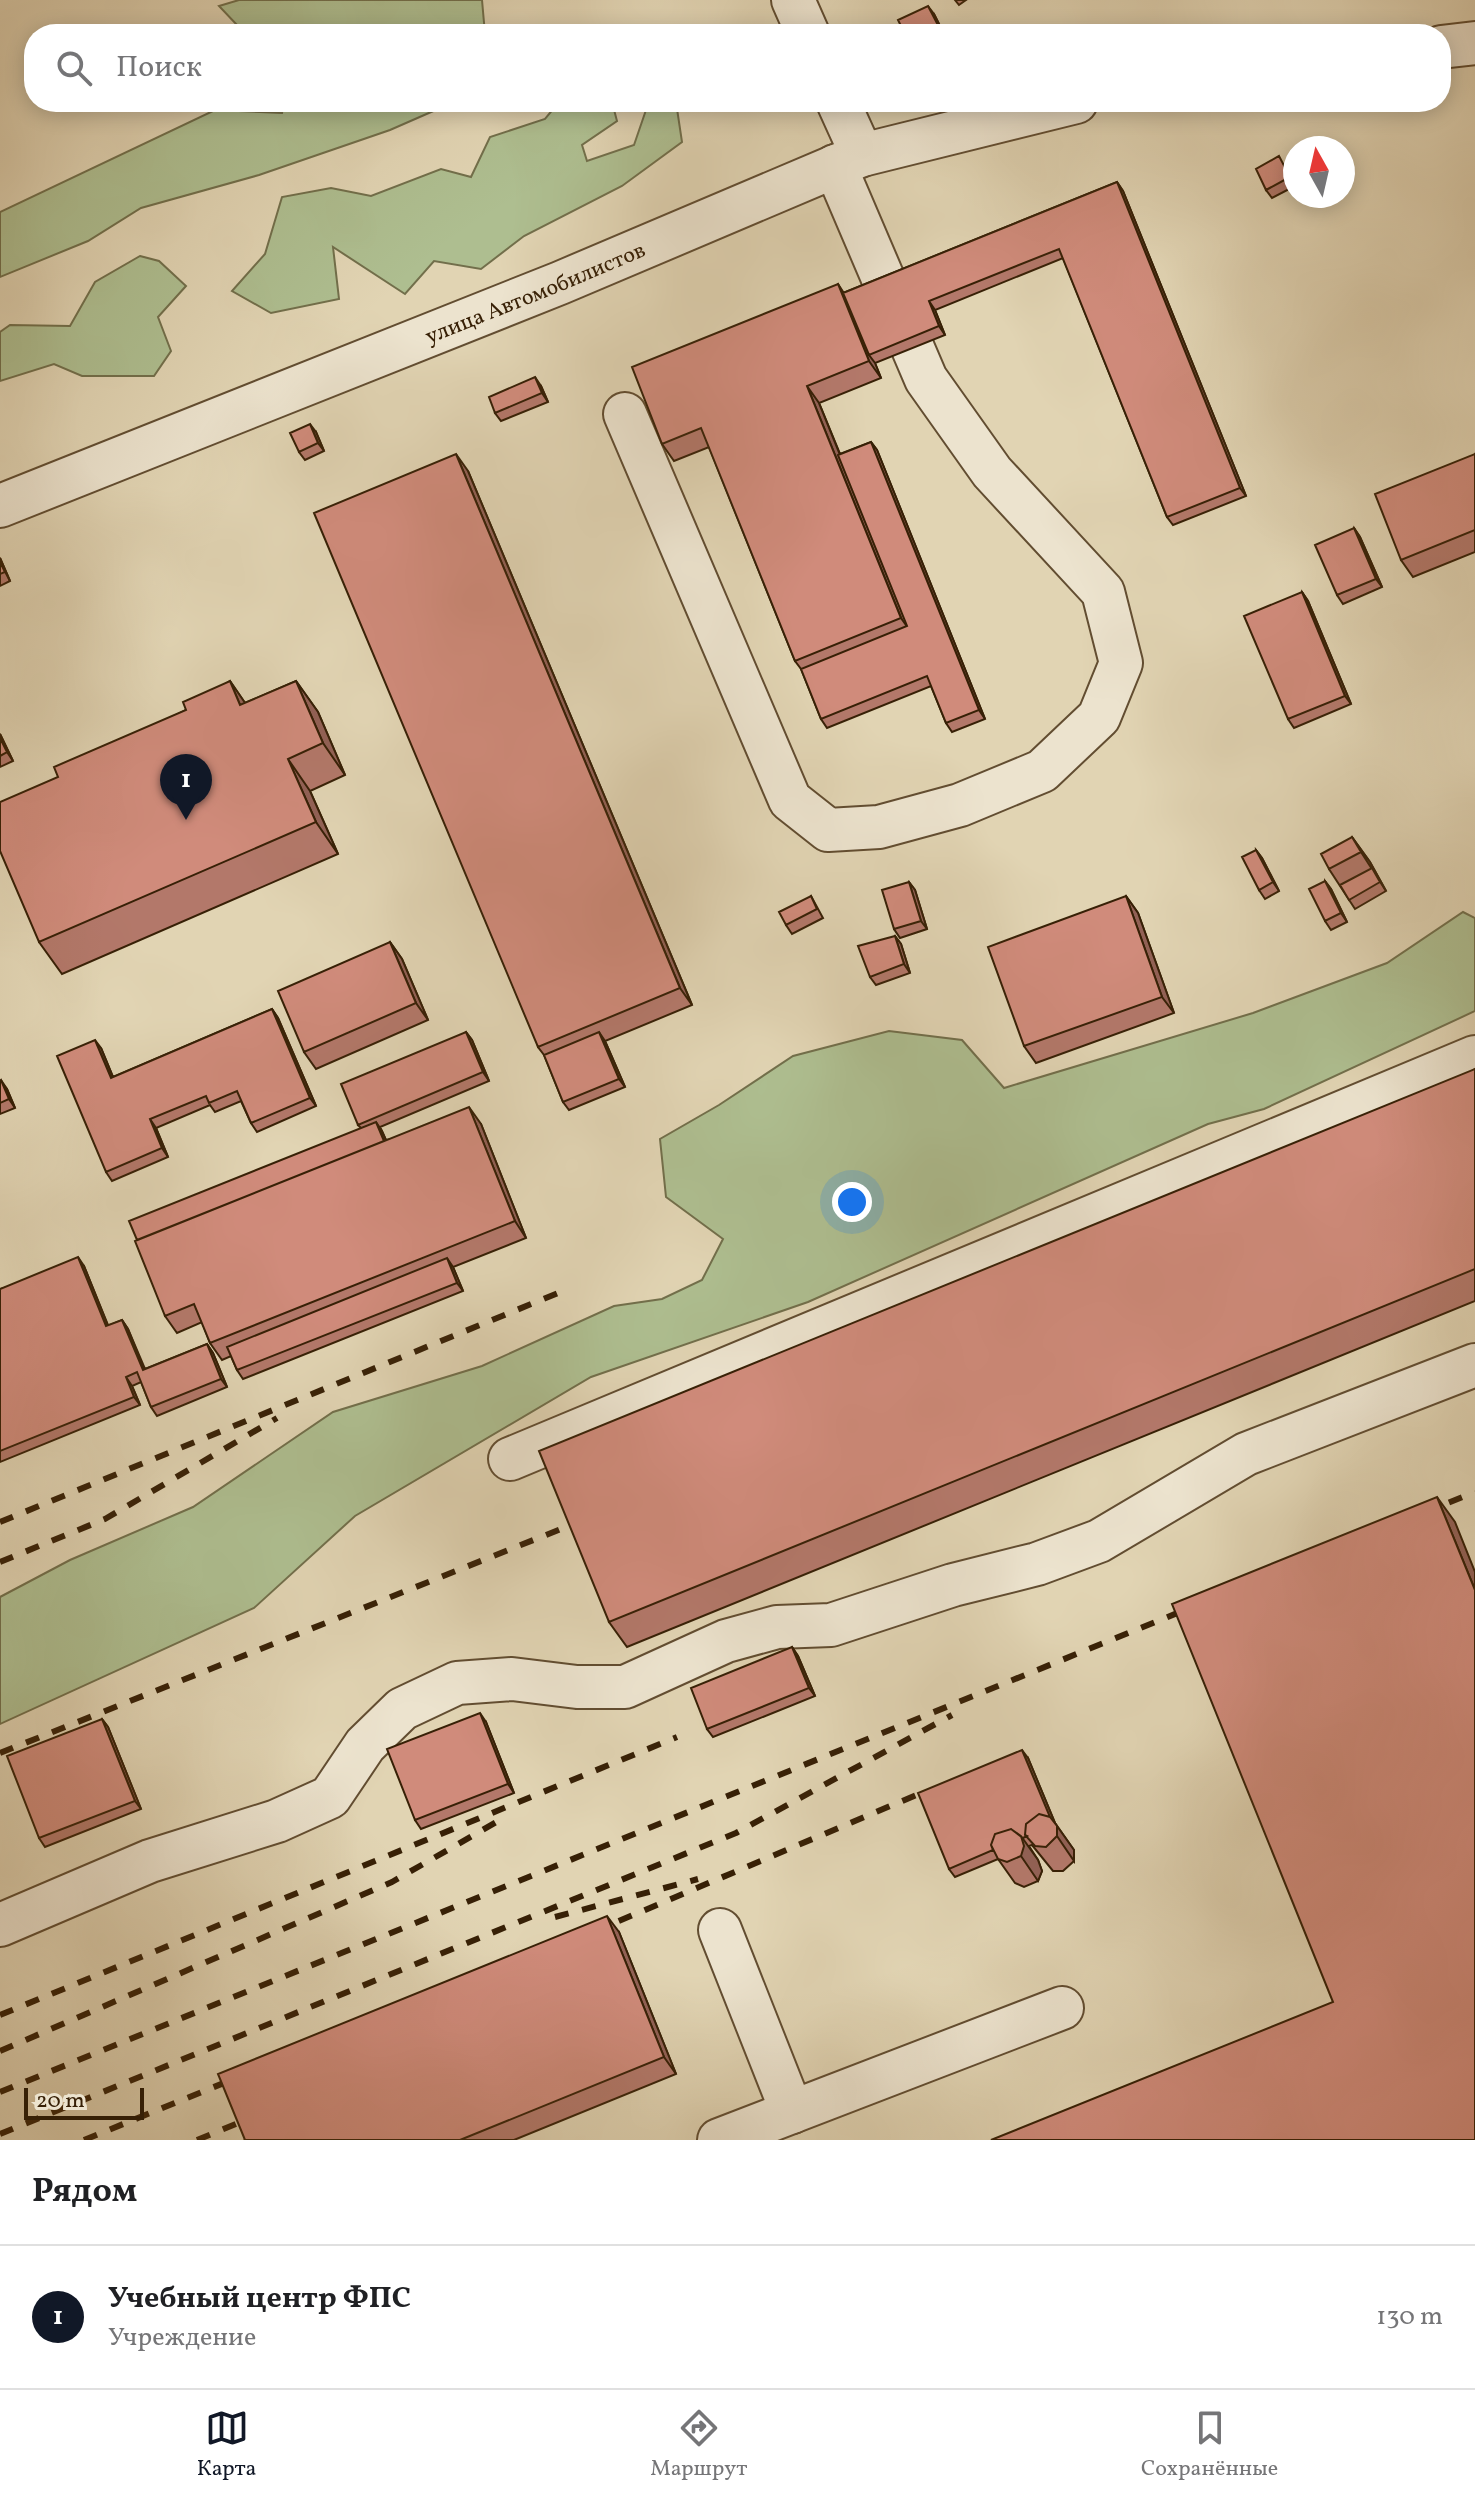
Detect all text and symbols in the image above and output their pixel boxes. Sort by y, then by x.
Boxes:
search box [24,24,1451,112]
icon: search [52,46,96,90]
text: Поиск [116,47,202,89]
north arrow [1283,136,1355,208]
street label: улица Автомобилистов [421,236,651,353]
pin: 1 [160,754,212,820]
your location [832,1182,872,1222]
scale bar [24,2084,144,2120]
text: 20 m [36,2086,85,2117]
text: Рядом [32,2169,137,2216]
text: Учебный центр ФПС [108,2278,411,2320]
text: 1 [53,2299,63,2335]
text: 130 m [1376,2299,1443,2335]
text: Учреждение [108,2320,256,2356]
tab: Карта [197,2406,257,2485]
tab: Маршрут [650,2406,747,2485]
tab: Сохранённые [1141,2406,1278,2485]

